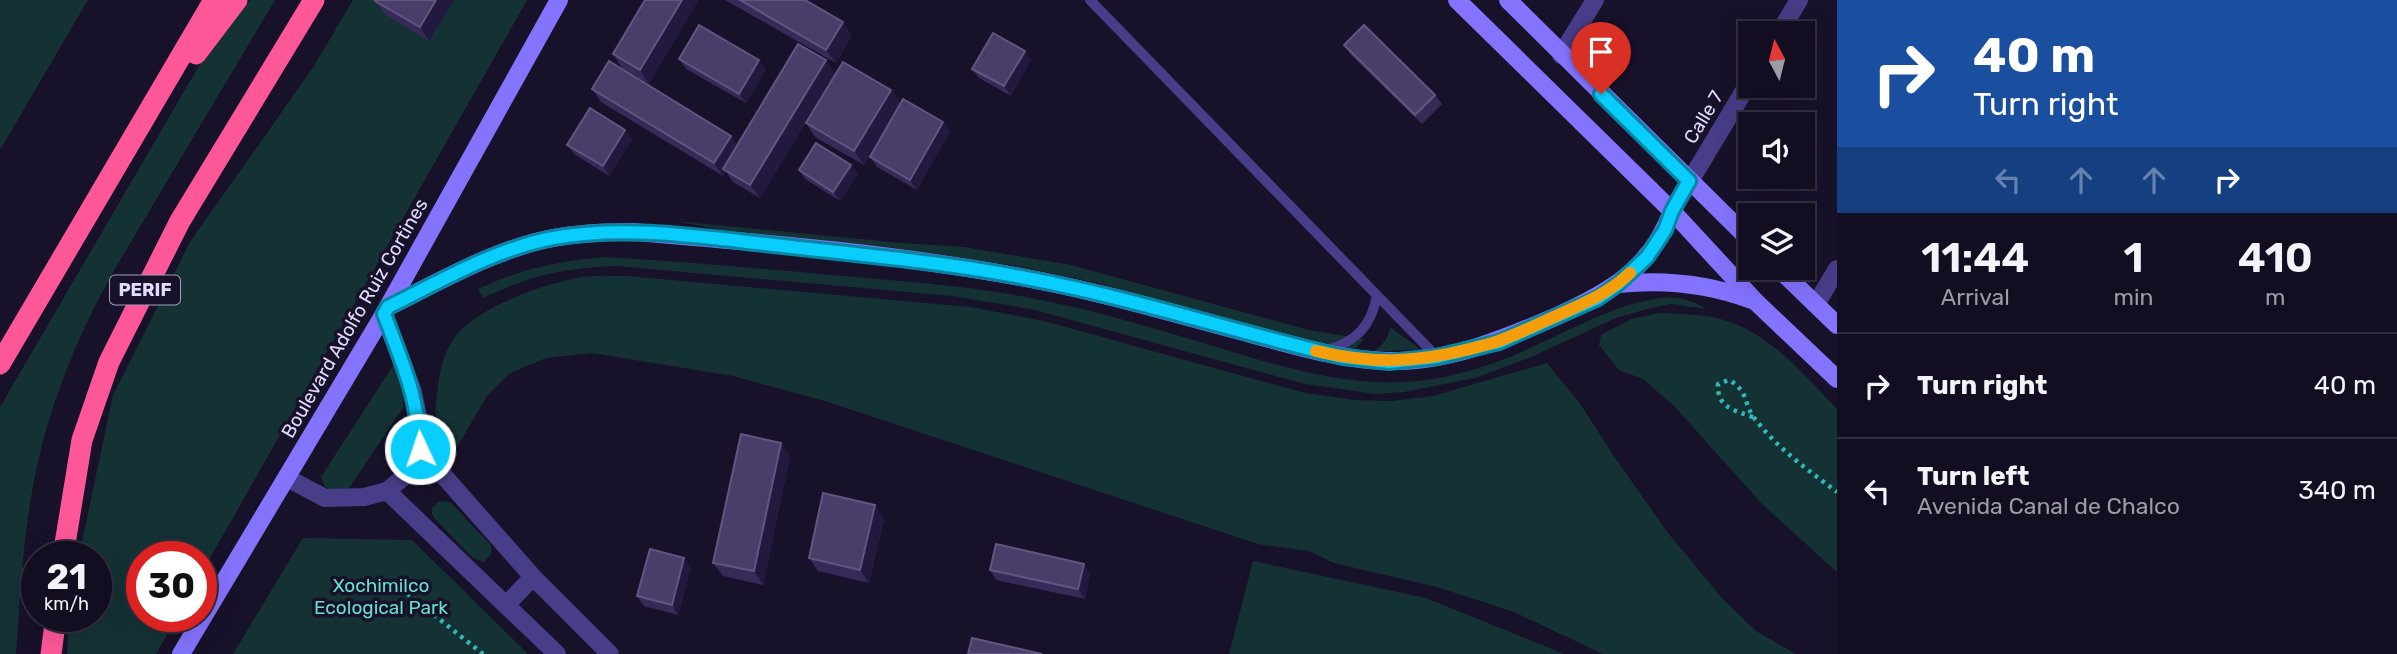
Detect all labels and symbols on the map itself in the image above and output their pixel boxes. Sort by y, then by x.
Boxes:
north arrow [1738,21,1815,98]
pin [1571,22,1631,94]
street label: Calle 7 [1679,87,1728,148]
street label: Boulevard Adolfo Ruiz Cortines [276,194,433,442]
road number: PERIF [110,276,180,304]
position arrow [383,412,457,486]
speed limit sign: 30 [126,541,217,632]
park label: Xochimilco Ecological Park [314,574,448,619]

